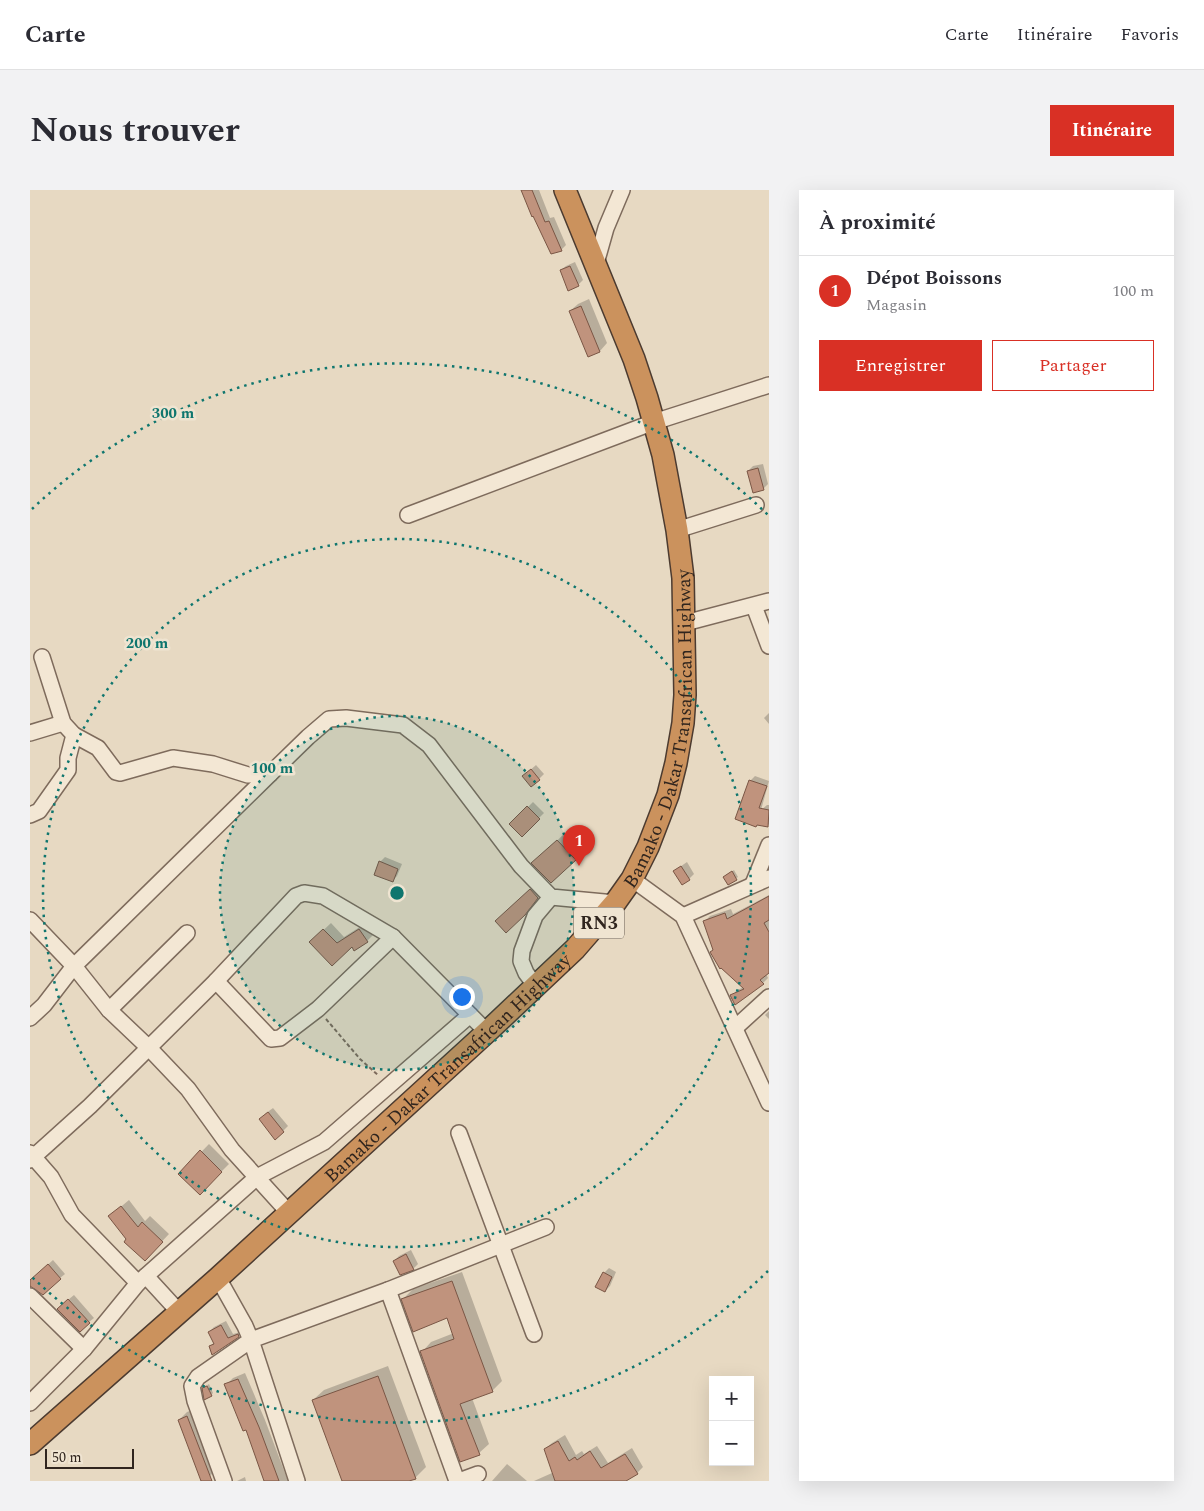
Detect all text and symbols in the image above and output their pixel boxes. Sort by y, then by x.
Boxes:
text: Carte [25,17,86,53]
text: Carte [945,21,989,48]
text: Itinéraire [1017,21,1093,48]
text: Favoris [1121,21,1179,48]
text: Nous trouver [30,104,240,157]
button: Itinéraire [1050,105,1174,156]
text: À proximité [819,207,936,239]
text: Dépot Boissons [866,264,1002,293]
text: 1 [831,279,839,303]
text: 100 m [1112,279,1154,303]
text: Magasin [866,293,927,317]
button: Enregistrer [819,340,982,391]
button: Partager [992,340,1154,391]
text: 300 m [152,402,195,425]
street label: Bamako - Dakar Transafrican Highway [617,566,701,895]
text: 200 m [126,632,169,655]
text: 100 m [251,757,294,780]
pin: 1 [563,825,595,866]
centre of rings [388,884,406,902]
road number: RN3 [574,908,624,938]
street label: Bamako - Dakar Transafrican Highway [318,946,579,1190]
your location [449,984,475,1010]
map controls [709,1376,754,1466]
button: + [709,1376,754,1421]
button: − [709,1421,754,1466]
scale bar [45,1446,134,1469]
text: 50 m [52,1447,82,1468]

